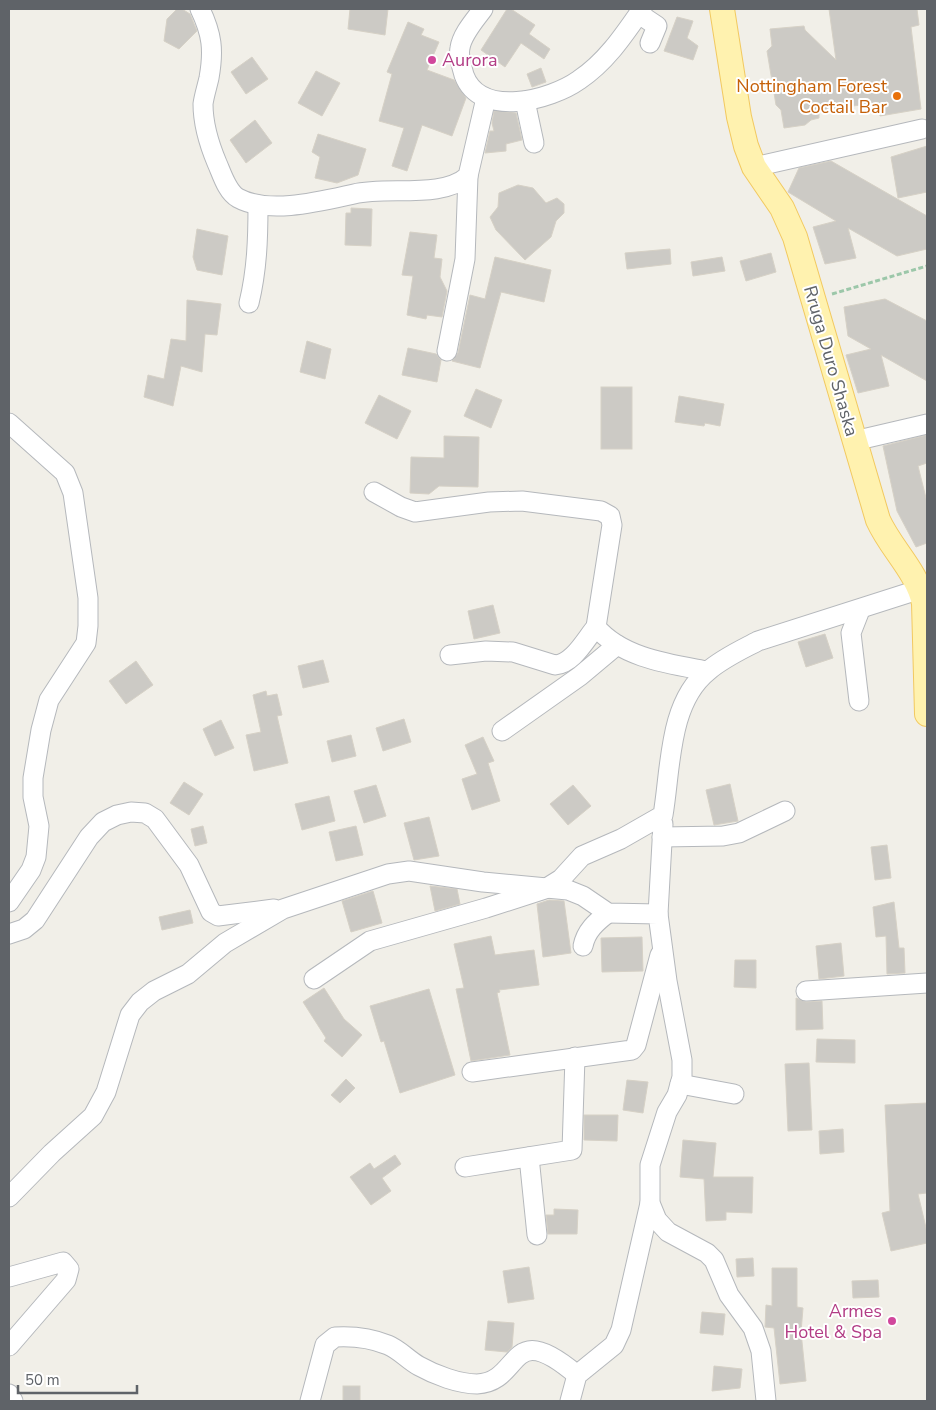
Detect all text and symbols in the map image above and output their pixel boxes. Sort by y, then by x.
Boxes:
place label: Aurora [442,48,497,72]
marker: Aurora [426,54,438,66]
place label: Nottingham Forest Coctail Bar [736,74,888,119]
marker: Nottingham Forest Coctail Bar [891,90,903,102]
street label: Rruga Duro Shaska [798,283,864,439]
place label: Armes Hotel & Spa [784,1299,882,1344]
marker: Armes Hotel & Spa [886,1315,898,1327]
scale bar [18,1362,136,1394]
text: 50 m [25,1370,60,1390]

